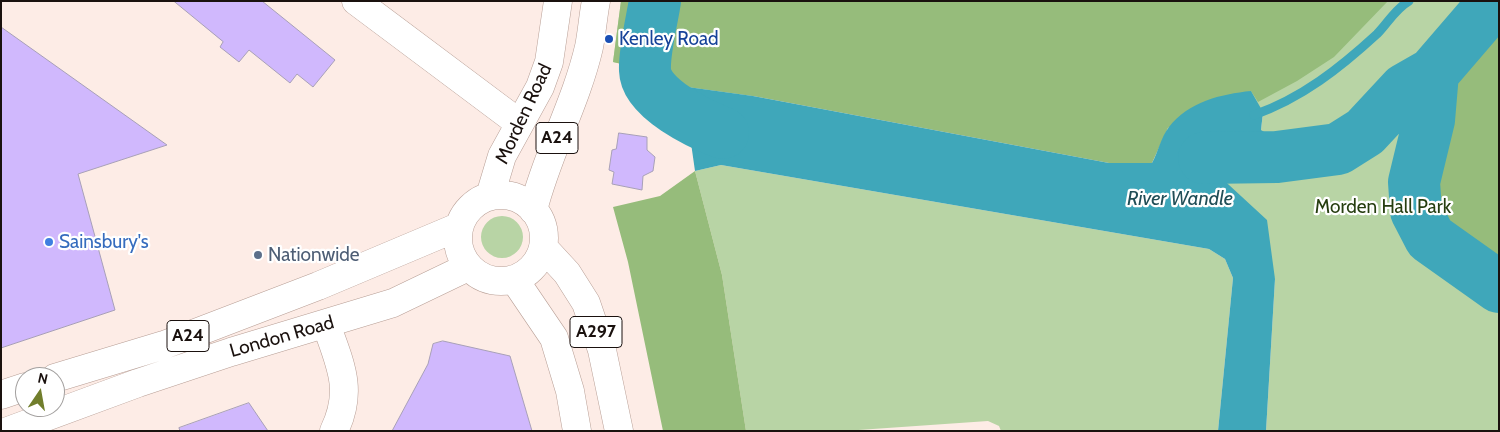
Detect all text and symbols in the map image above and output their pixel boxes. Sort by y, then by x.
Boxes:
place label: Kenley Road [619,28,719,50]
marker: Kenley Road [603,33,615,45]
street label: Morden Road [491,60,557,168]
road number: A24 [536,122,578,154]
water label: River Wandle [1127,187,1233,211]
park label: Morden Hall Park [1315,196,1451,218]
place label: Sainsbury's [59,231,149,253]
marker: Sainsbury's [43,236,55,248]
place label: Nationwide [268,244,360,266]
marker: Nationwide [252,249,264,261]
street label: London Road [227,311,337,363]
road number: A297 [570,316,622,348]
road number: A24 [167,321,209,352]
north arrow [15,367,65,417]
text: N [36,368,50,388]

